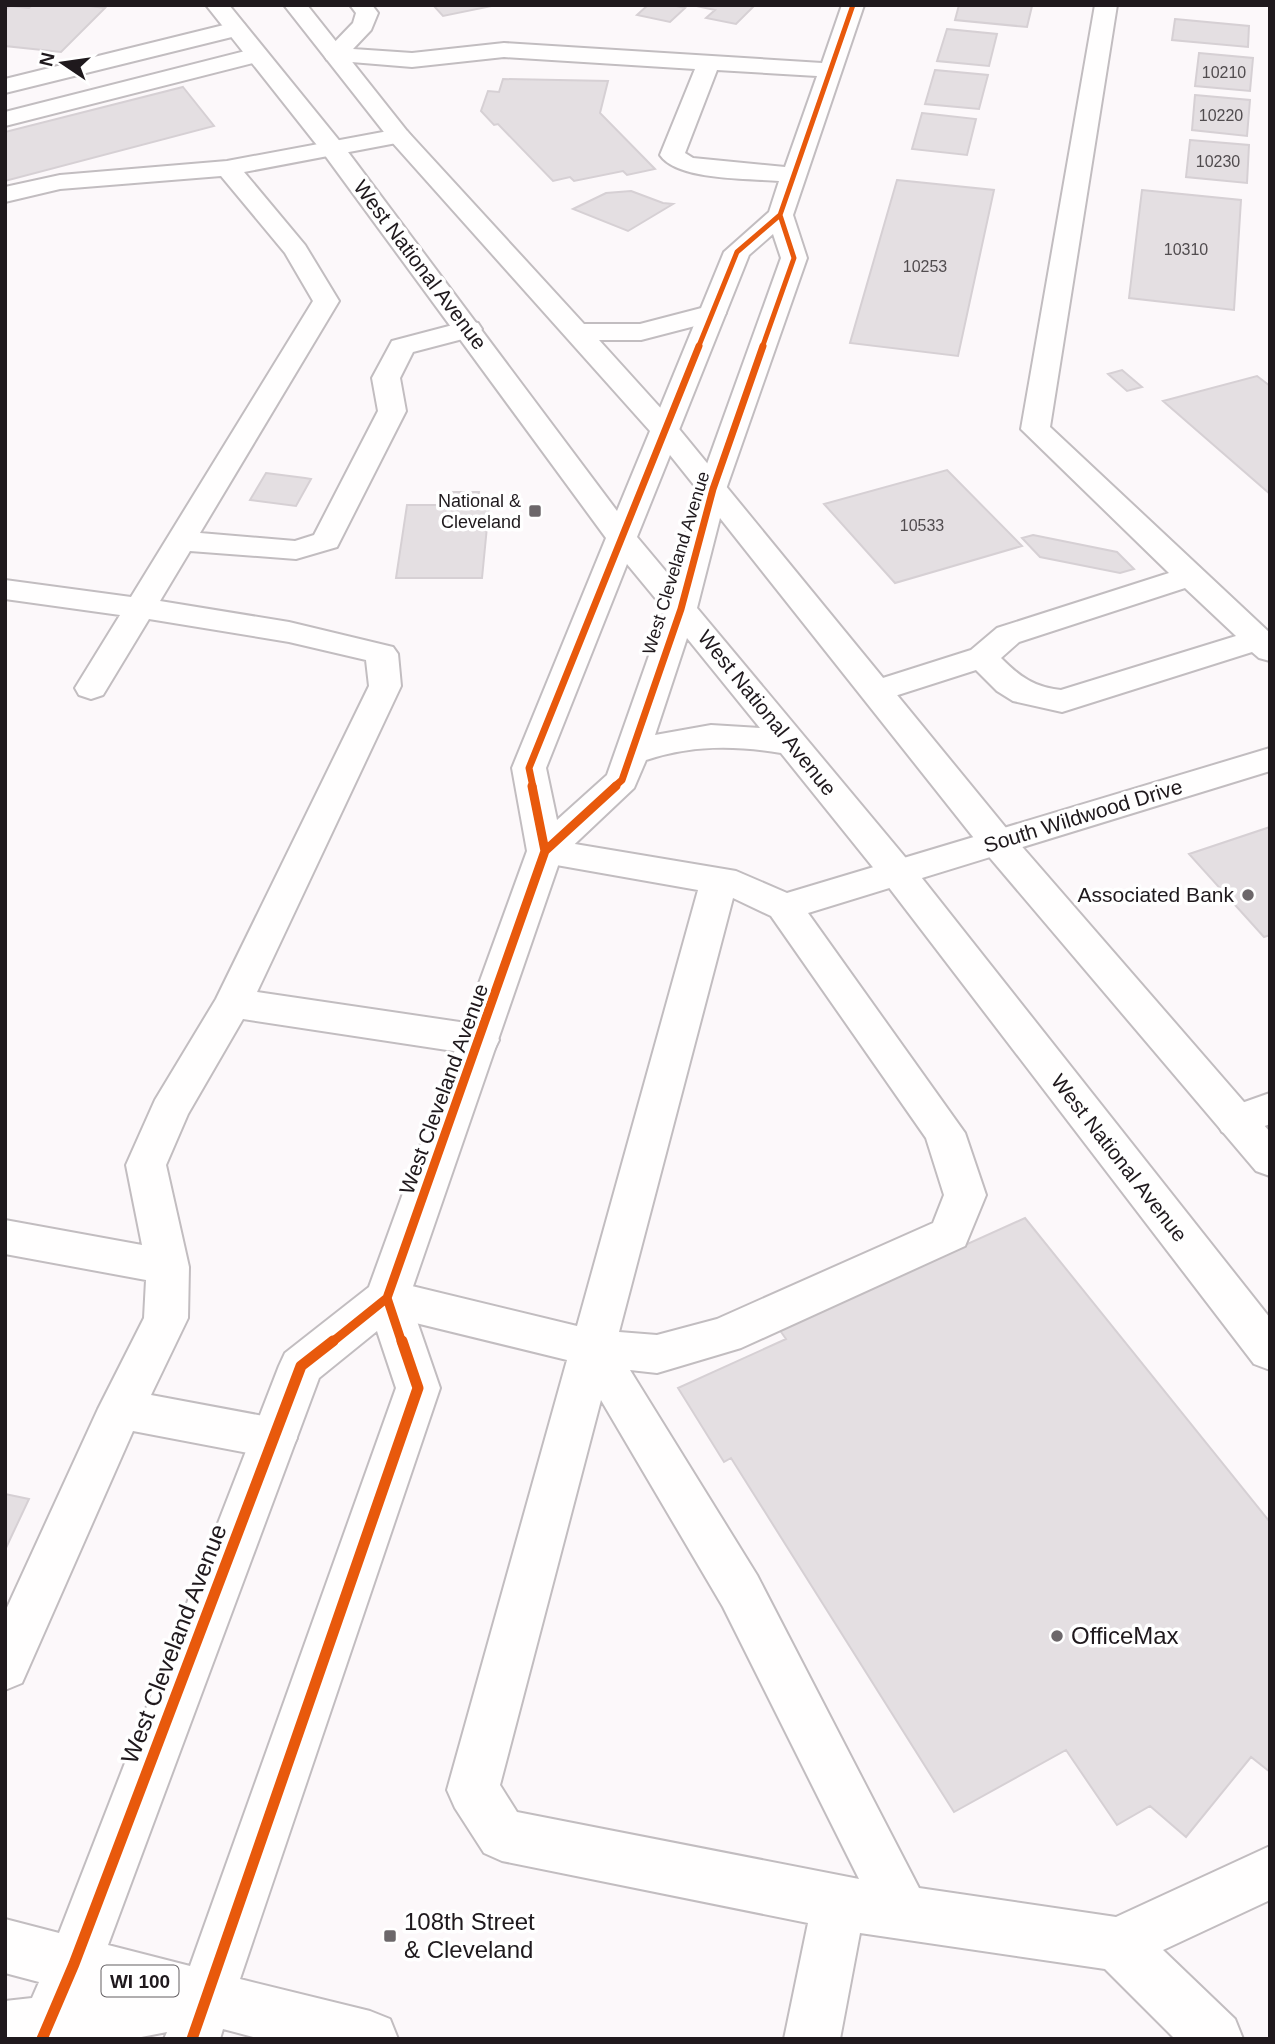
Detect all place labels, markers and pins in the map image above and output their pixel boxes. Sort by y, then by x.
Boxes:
place label: National & Cleveland [438,491,521,532]
marker: National & Cleveland [527,503,543,519]
place label: Associated Bank [1078,883,1234,906]
marker: Associated Bank [1240,887,1256,903]
place label: OfficeMax [1071,1622,1179,1649]
marker: OfficeMax [1049,1628,1065,1644]
place label: 108th Street & Cleveland [404,1908,535,1963]
marker: 108th Street & Cleveland [382,1928,398,1944]

